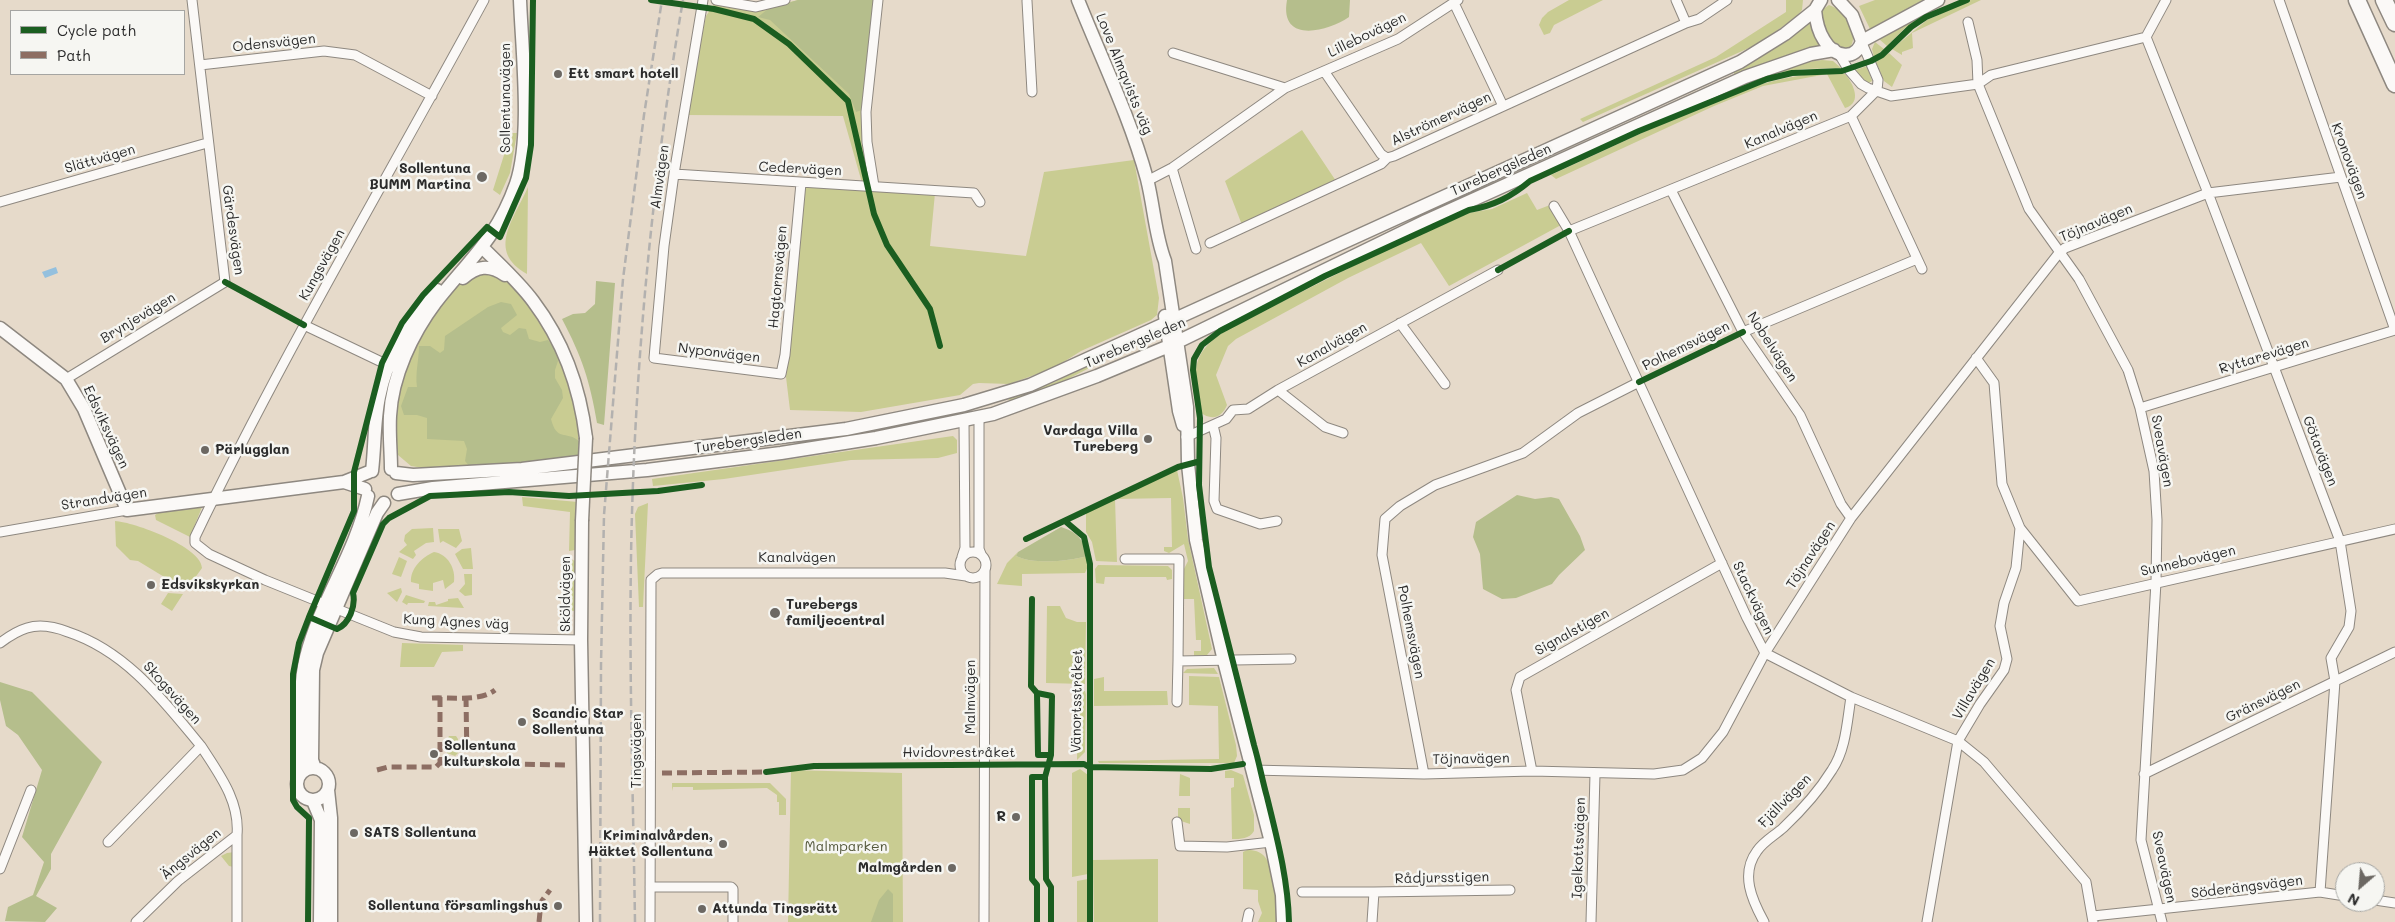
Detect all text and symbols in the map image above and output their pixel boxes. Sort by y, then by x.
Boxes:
street label: Lillebovägen [1325,9,1409,61]
legend [10,10,185,75]
street label: Love Almqvists väg [1092,11,1156,137]
text: Cycle path [57,20,136,40]
street label: Odensvägen [232,30,316,56]
street label: Sollentunavägen [498,43,514,153]
text: Path [57,45,91,65]
place label: Ett smart hotell [568,66,679,82]
marker: Ett smart hotell [552,68,564,80]
street label: Alströmervägen [1388,88,1494,150]
street label: Kanalvägen [1742,107,1820,153]
street label: Kronovägen [2327,121,2371,201]
street label: Turebergsleden [1448,140,1554,200]
street label: Slättvägen [63,141,137,177]
street label: Almvägen [647,144,673,210]
street label: Cedervägen [758,158,842,180]
place label: Sollentuna BUMM Martina [369,161,471,193]
marker: Sollentuna BUMM Martina [475,170,489,184]
street label: Gärdesvägen [218,184,248,276]
street label: Töjnavägen [2057,200,2135,246]
street label: Hagtornsvägen [765,225,791,329]
street label: Kungsvägen [296,226,348,304]
street label: Brynjevägen [98,289,178,347]
street label: Nobelvägen [1743,309,1801,385]
street label: Turebergsleden [1082,314,1188,372]
street label: Polhemsvägen [1640,318,1732,374]
street label: Kanalvägen [1294,319,1370,371]
street label: Ryttarevägen [2217,334,2311,378]
street label: Nyponvägen [677,340,761,366]
street label: Edsviksvägen [79,383,133,471]
street label: Sveavägen [2147,414,2177,488]
street label: Götavägen [2299,414,2341,488]
place label: Vardaga Villa Tureberg [1043,423,1138,456]
street label: Turebergsleden [693,425,803,457]
marker: Vardaga Villa Tureberg [1142,433,1154,445]
place label: Pärlugglan [215,442,289,458]
marker: Pärlugglan [199,444,211,456]
street label: Strandvägen [60,484,148,514]
street label: Töjnavägen [1783,518,1839,592]
street label: Sunnebovägen [2139,542,2237,580]
street label: Kanalvägen [758,550,836,566]
street label: Sköldvägen [558,556,574,632]
street label: Stackvägen [1729,559,1777,637]
place label: Edsvikskyrkan [161,577,259,593]
marker: Edsvikskyrkan [145,579,157,591]
street label: Polhemsvägen [1394,584,1428,680]
place label: Turebergs familjecentral [786,597,884,630]
street label: Signalstigen [1532,605,1612,659]
marker: Turebergs familjecentral [768,606,782,620]
street label: Kung Agnes väg [403,611,509,633]
street label: Vänortsstråket [1068,649,1086,753]
street label: Villavägen [1949,655,1999,723]
street label: Skogsvägen [139,658,205,728]
street label: Malmvägen [963,660,979,734]
street label: Gränsvägen [2223,676,2303,726]
place label: Scandic Star Sollentuna [532,706,624,739]
street label: Tingsvägen [629,714,645,788]
marker: Scandic Star Sollentuna [516,716,528,728]
place label: Sollentuna kulturskola [444,738,520,770]
street label: Hvidovrestråket [903,745,1015,761]
marker: Sollentuna kulturskola [428,748,440,760]
street label: Töjnavägen [1432,750,1510,768]
street label: Fjällvägen [1755,771,1815,831]
street label: Igelkottsvägen [1569,797,1589,899]
place label: R [996,809,1006,825]
marker: R [1010,811,1022,823]
street label: Ängsvägen [158,825,224,883]
place label: SATS Sollentuna [364,825,477,841]
marker: SATS Sollentuna [348,827,360,839]
place label: Kriminalvården, Häktet Sollentuna [588,828,713,860]
street label: Sveavägen [2148,830,2180,904]
marker: Kriminalvården, Häktet Sollentuna [717,838,729,850]
park label: Malmparken [805,839,887,855]
place label: Malmgården [858,860,942,876]
marker: Malmgården [946,862,958,874]
north arrow [2335,862,2385,912]
street label: Rådjursstigen [1395,869,1489,887]
street label: Söderängsvägen [2190,872,2304,902]
text: N [2344,889,2362,911]
place label: Sollentuna församlingshus [368,898,548,914]
marker: Sollentuna församlingshus [552,900,564,912]
place label: Attunda Tingsrätt [712,901,838,917]
marker: Attunda Tingsrätt [696,903,708,915]

